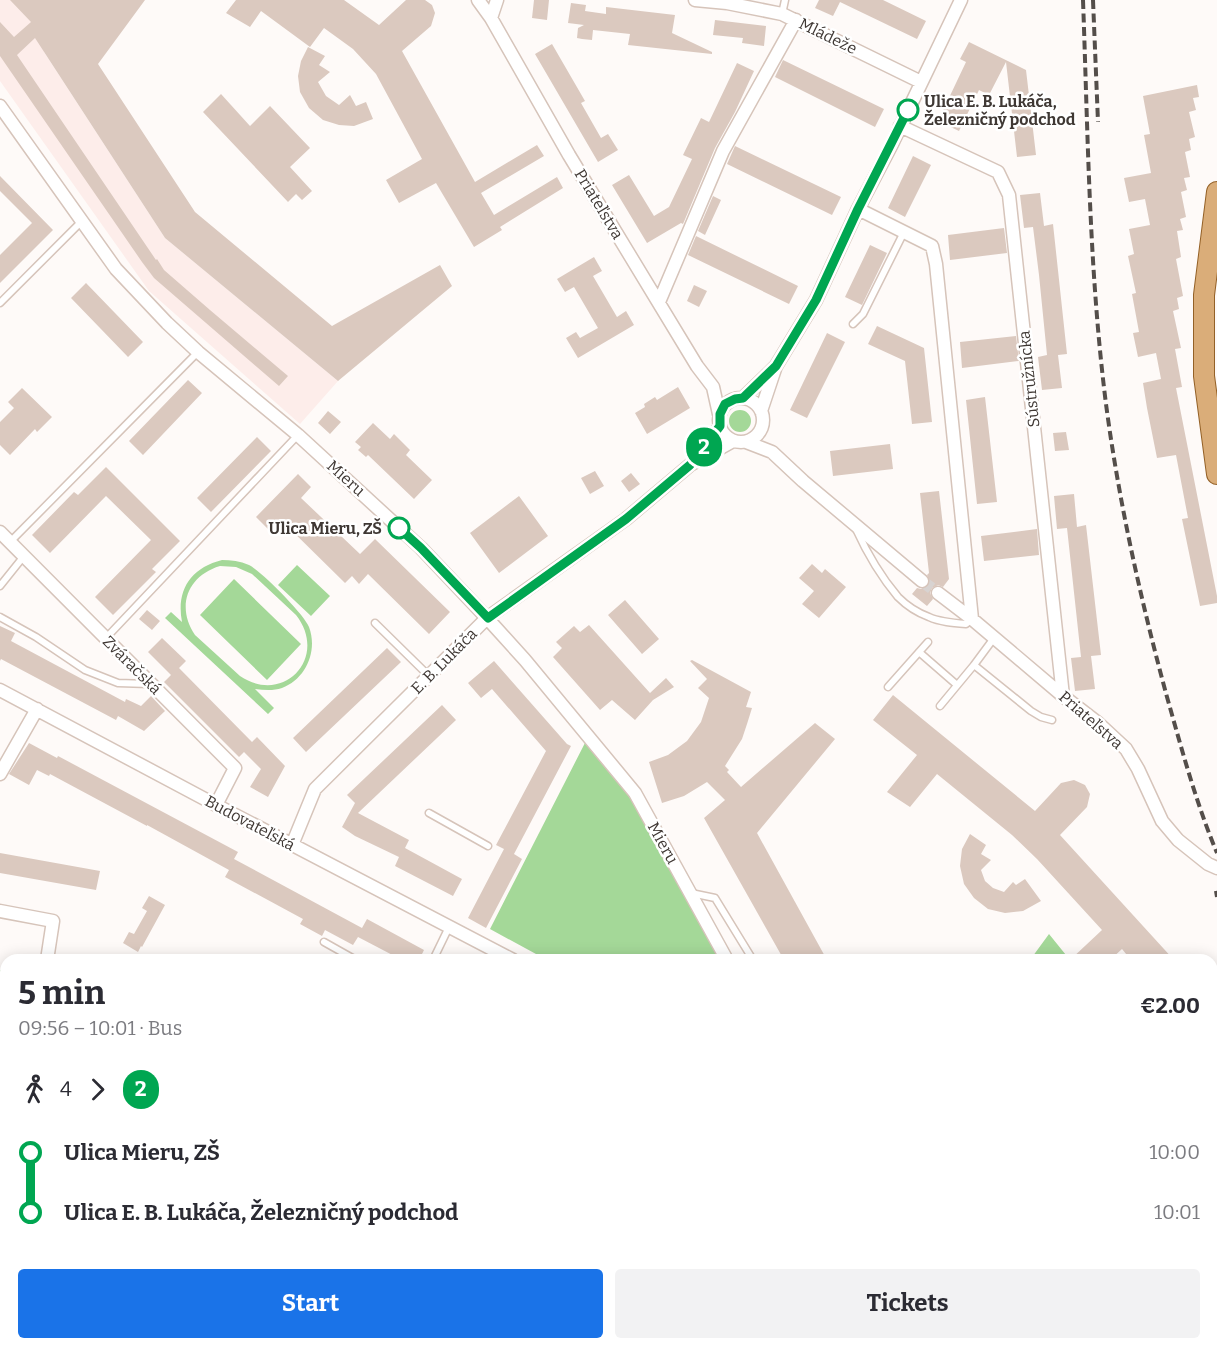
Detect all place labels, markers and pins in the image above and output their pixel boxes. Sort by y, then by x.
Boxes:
place label: Ulica E. B. Lukáča, Železničný podchod [924,92,1076,129]
marker: Ulica E. B. Lukáča, Železničný podchod [897,99,919,121]
marker: Ulica Mieru, ZŠ [388,517,410,539]
place label: Ulica Mieru, ZŠ [269,518,382,538]

